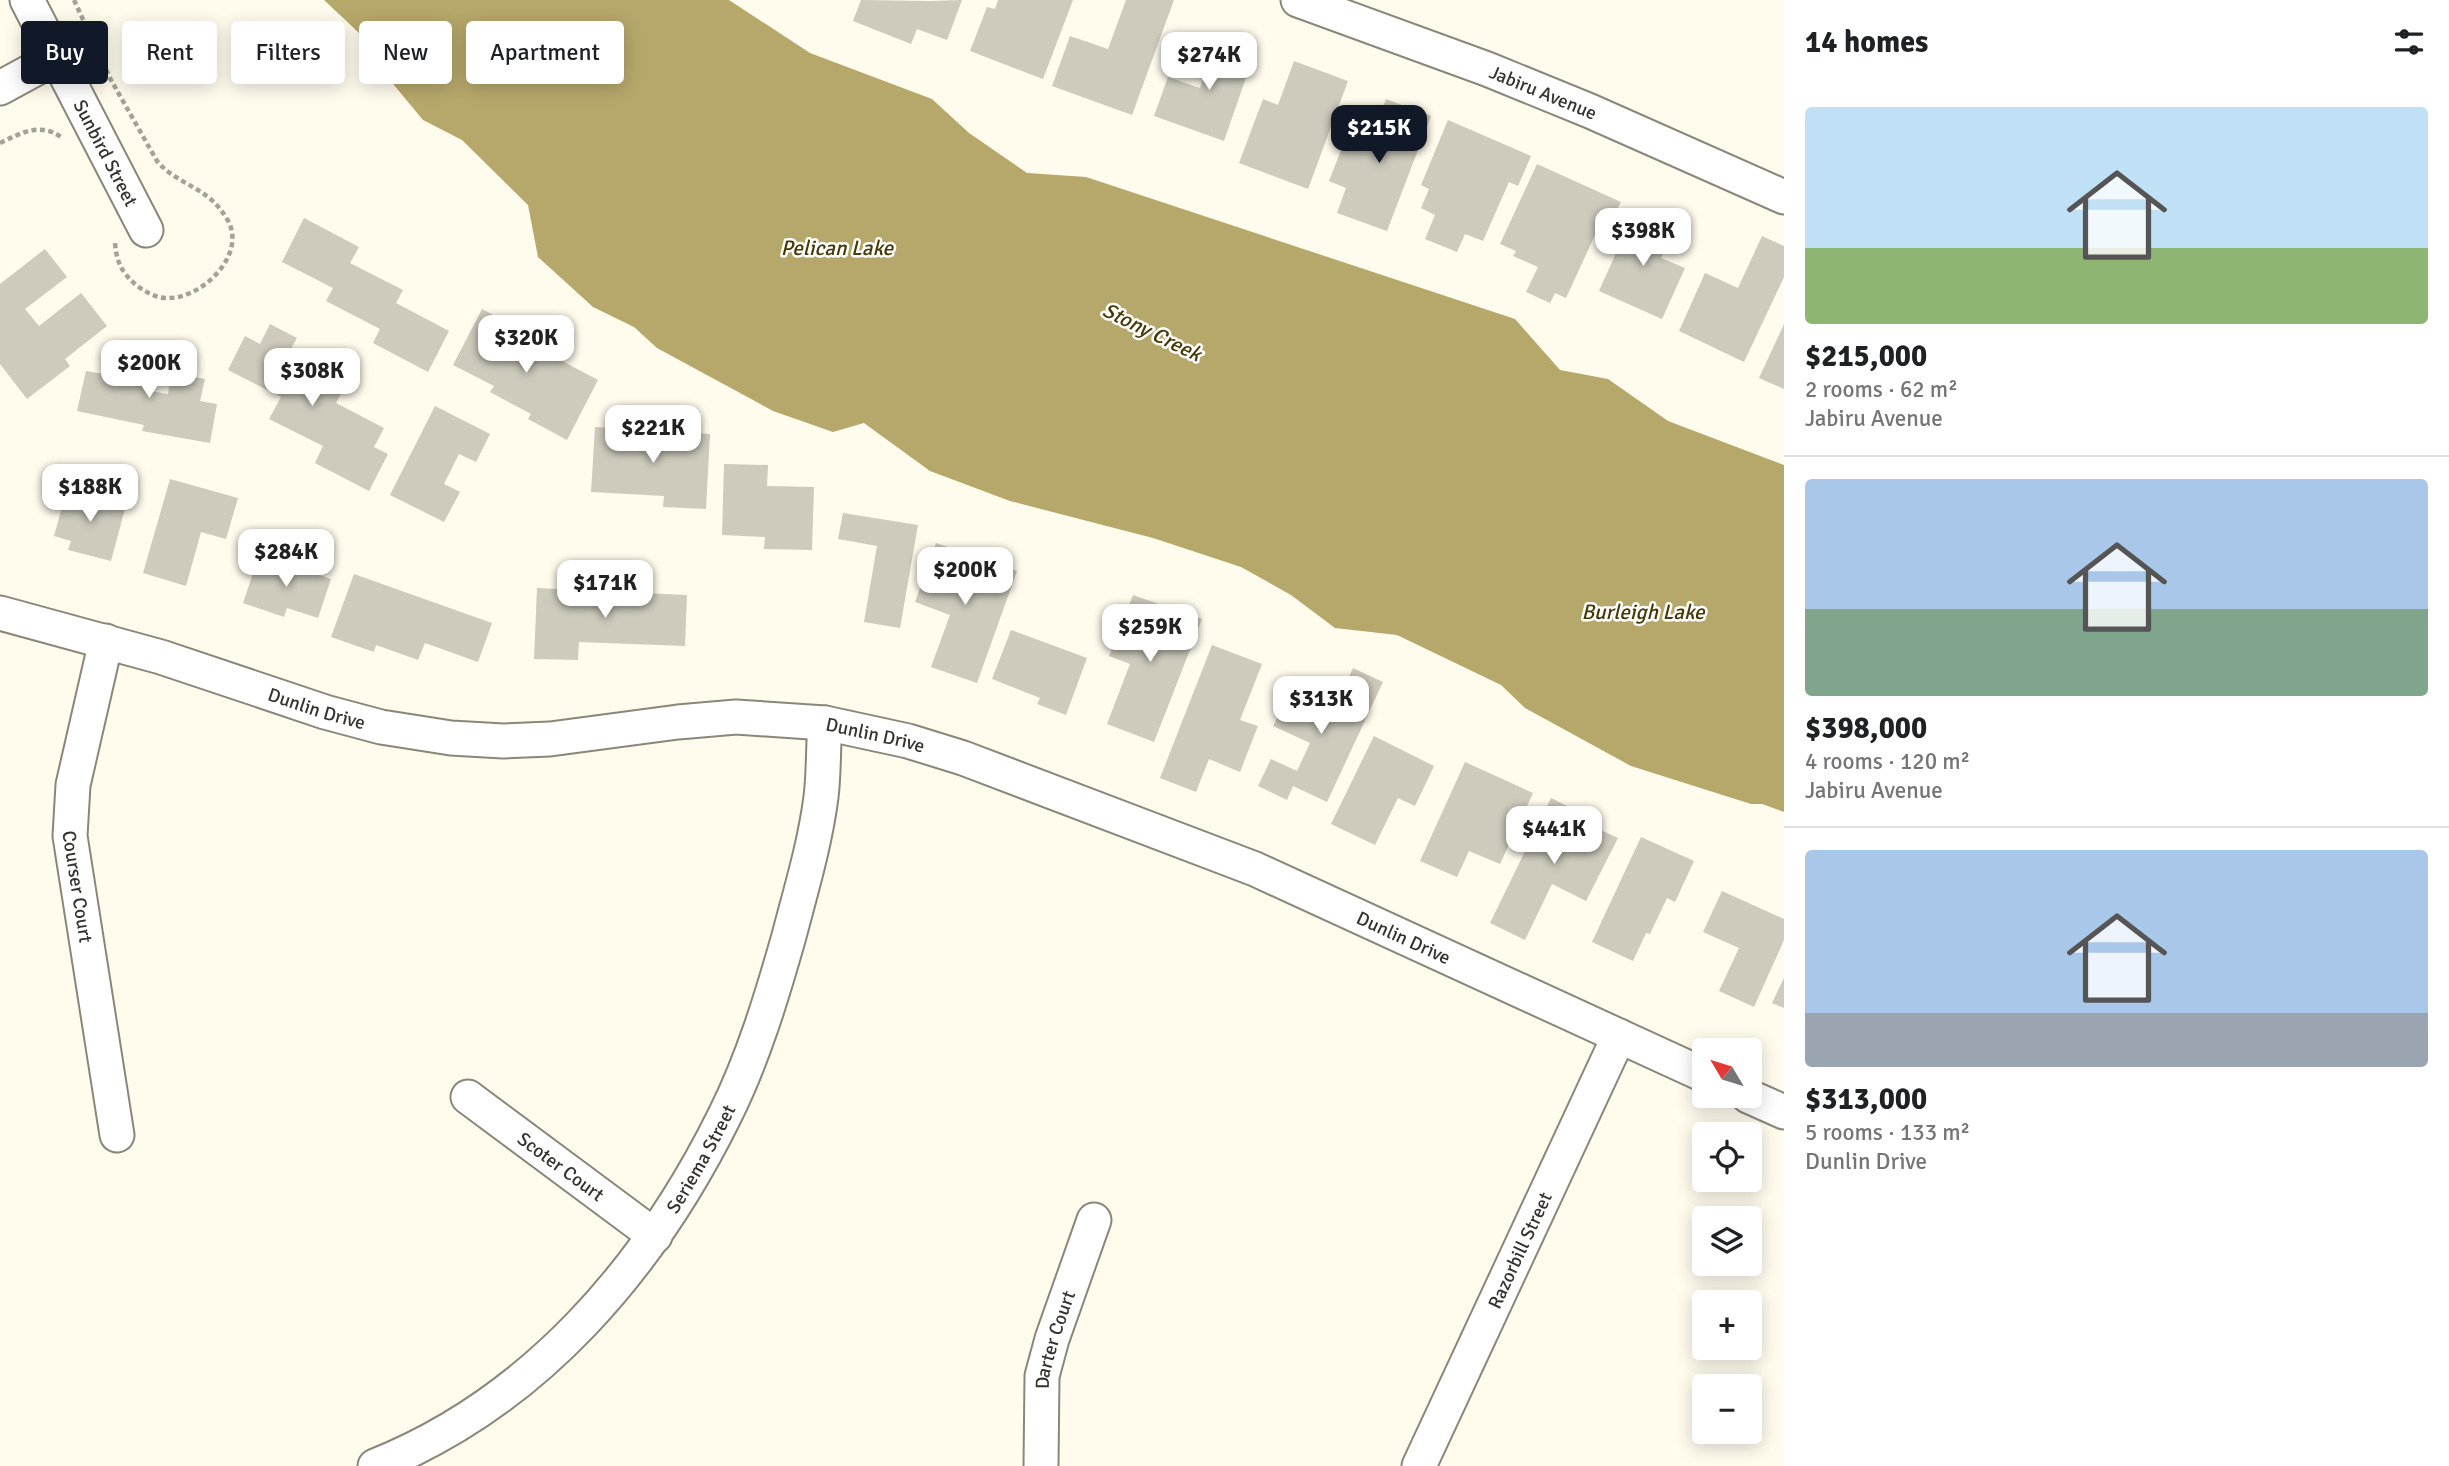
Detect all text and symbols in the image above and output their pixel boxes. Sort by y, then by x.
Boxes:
chip: Buy [21,21,108,84]
chip: Rent [122,21,217,84]
chip: Filters [231,21,345,84]
chip: New [359,21,452,84]
chip: Apartment [466,21,624,84]
icon: filters [2390,23,2428,61]
text: 14 homes [1805,24,1928,61]
pin: $274K [1160,32,1258,92]
text: $274K [1177,40,1241,69]
street label: Jabiru Avenue [1486,60,1600,126]
street label: Sunbird Street [68,96,143,211]
pin: $215K [1330,106,1428,165]
text: $215K [1347,113,1411,142]
icon: home [2054,152,2180,278]
pin: $398K [1594,208,1692,268]
text: $398K [1611,216,1675,245]
water label: Pelican Lake [781,235,895,261]
water label: Stony Creek [1098,297,1208,368]
pin: $320K [477,316,575,375]
text: $320K [494,323,558,352]
text: $215,000 [1805,338,1927,375]
pin: $200K [100,340,198,400]
text: $200K [117,348,181,377]
pin: $308K [263,348,361,408]
text: $308K [280,356,344,385]
text: 2 rooms · 62 m² [1805,375,1958,404]
text: Jabiru Avenue [1805,404,1943,433]
pin: $221K [604,406,702,465]
text: $221K [621,413,685,442]
pin: $188K [41,464,139,524]
text: $188K [58,472,122,501]
icon: home [2054,524,2180,650]
pin: $284K [237,530,335,589]
text: $284K [254,537,318,566]
pin: $200K [916,548,1014,607]
text: $200K [933,555,997,584]
pin: $171K [556,560,654,620]
text: $171K [573,568,637,597]
water label: Burleigh Lake [1581,599,1706,625]
pin: $259K [1101,604,1199,664]
text: $259K [1118,612,1182,641]
pin: $313K [1272,676,1370,736]
street label: Dunlin Drive [265,683,368,735]
text: $313K [1289,684,1353,713]
text: $398,000 [1805,710,1927,747]
street label: Dunlin Drive [823,713,928,758]
text: 4 rooms · 120 m² [1805,747,1970,776]
text: Jabiru Avenue [1805,776,1943,805]
pin: $441K [1505,806,1603,866]
text: $441K [1522,814,1586,843]
street label: Courser Court [56,829,98,945]
icon: home [2054,895,2180,1021]
street label: Dunlin Drive [1353,906,1454,970]
north arrow [1692,1038,1762,1108]
map controls [1692,1038,1762,1444]
text: $313,000 [1805,1081,1927,1118]
street label: Seriema Street [661,1101,741,1218]
text: 5 rooms · 133 m² [1805,1118,1970,1147]
button: locate [1692,1122,1762,1192]
street label: Scoter Court [512,1127,609,1207]
text: Dunlin Drive [1805,1147,1927,1176]
street label: Razorbill Street [1483,1188,1558,1313]
button: layers [1692,1206,1762,1276]
street label: Darter Court [1031,1287,1081,1389]
button: + [1692,1290,1762,1360]
button: − [1692,1374,1762,1444]

